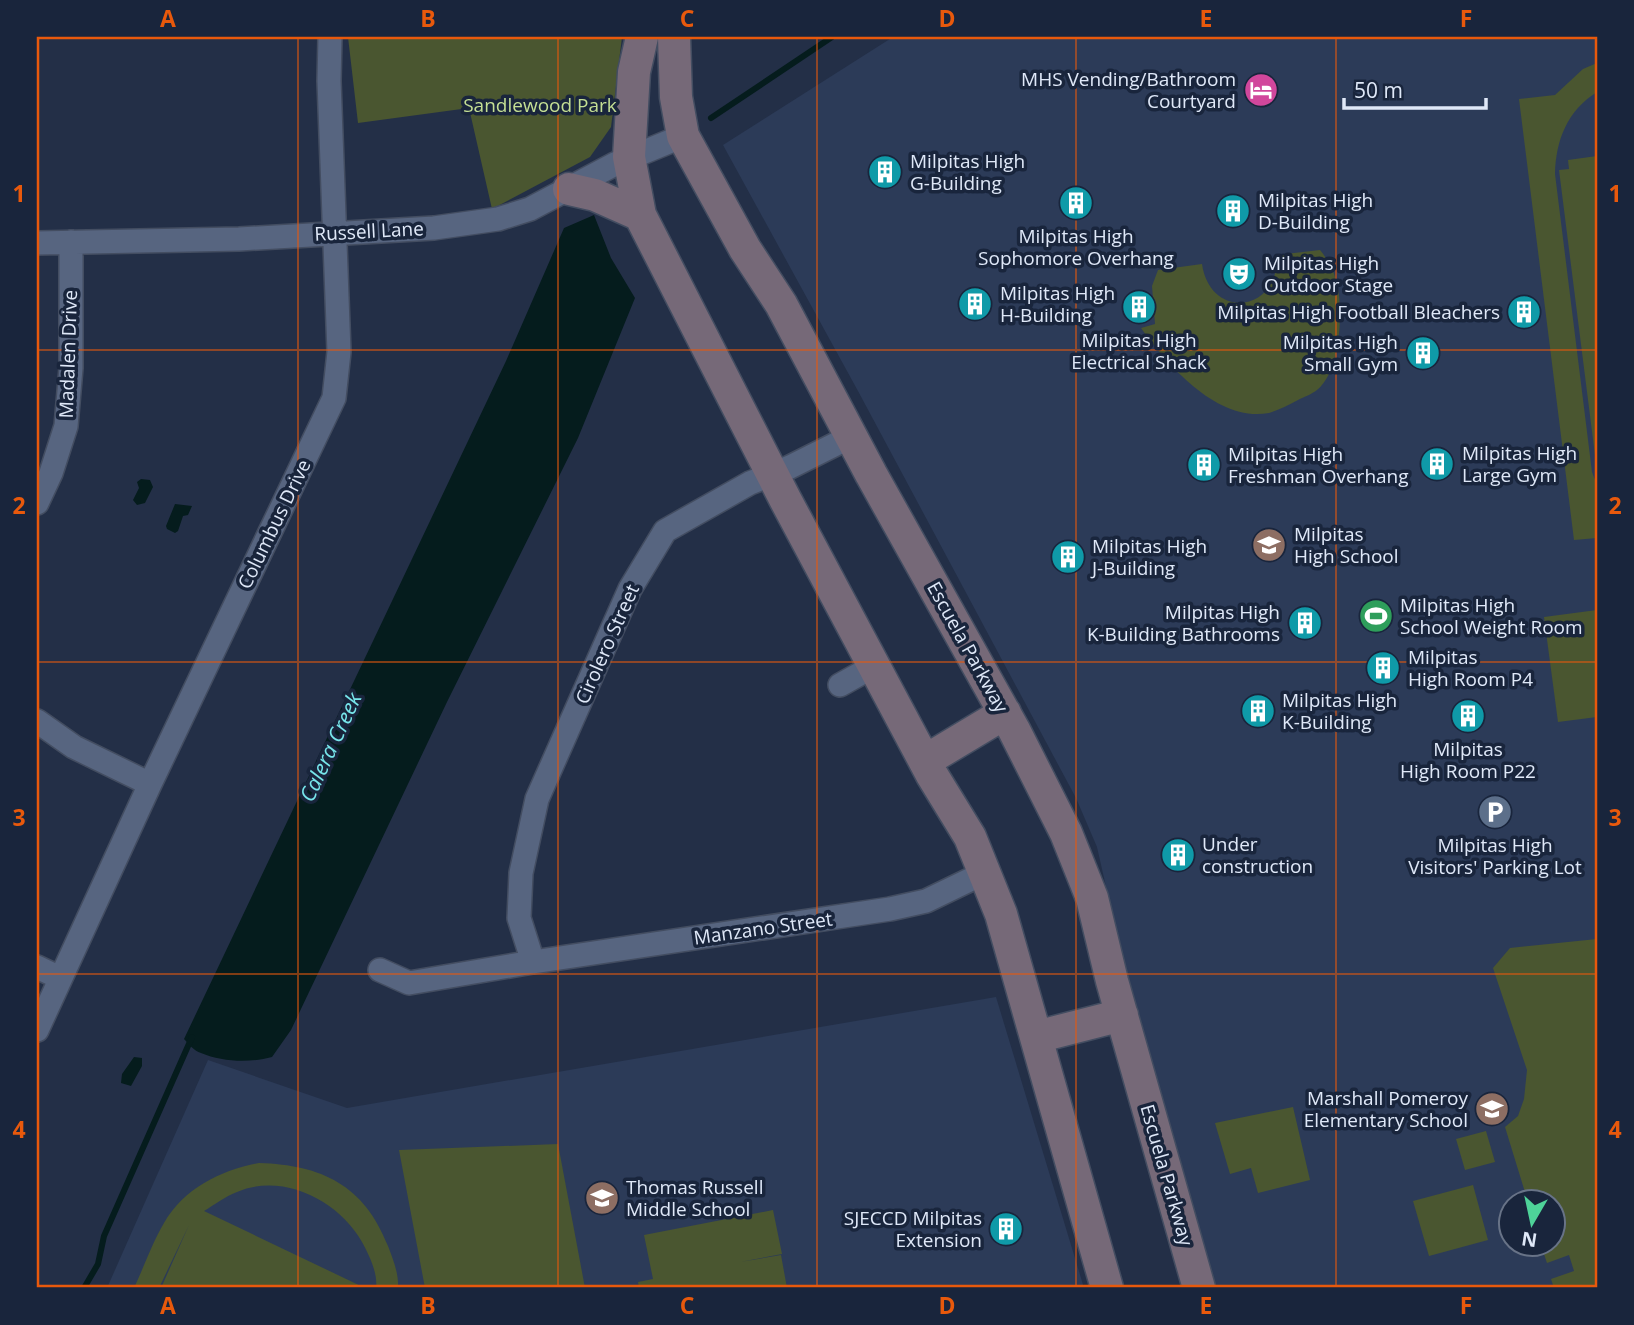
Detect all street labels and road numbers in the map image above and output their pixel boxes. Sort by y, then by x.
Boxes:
street label: Russell Lane [314,215,424,247]
street label: Madalen Drive [53,289,83,419]
street label: Columbus Drive [231,455,317,593]
street label: Escuela Parkway [921,577,1015,718]
street label: Cirolero Street [569,580,645,708]
street label: Manzano Street [692,905,834,951]
street label: Escuela Parkway [1134,1101,1200,1249]

